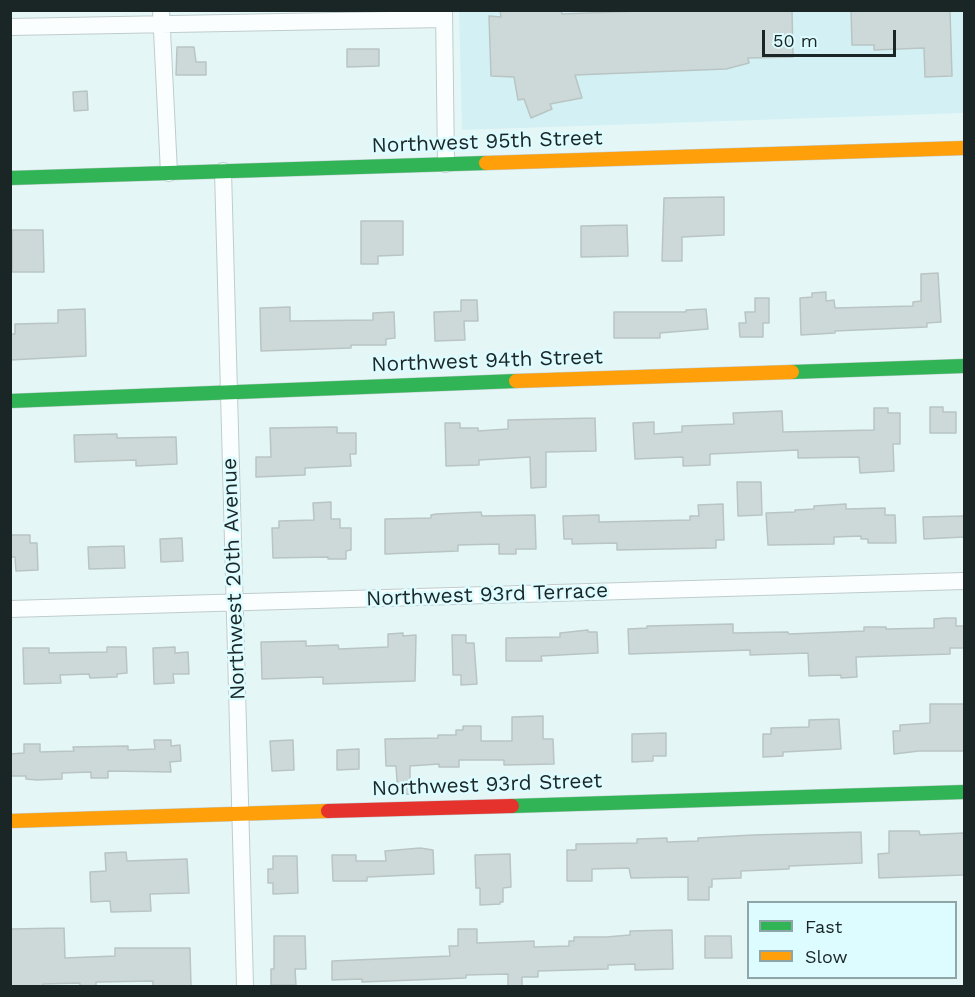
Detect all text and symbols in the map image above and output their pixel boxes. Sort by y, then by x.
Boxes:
scale bar [765,18,898,56]
text: 50 m [773,30,818,51]
street label: Northwest 95th Street [371,125,603,159]
street label: Northwest 94th Street [371,344,603,378]
street label: Northwest 20th Avenue [217,457,251,701]
street label: Northwest 93rd Terrace [366,578,608,612]
street label: Northwest 93rd Street [371,768,603,802]
legend [747,901,957,979]
text: Fast [805,916,842,937]
text: Slow [805,946,848,967]

